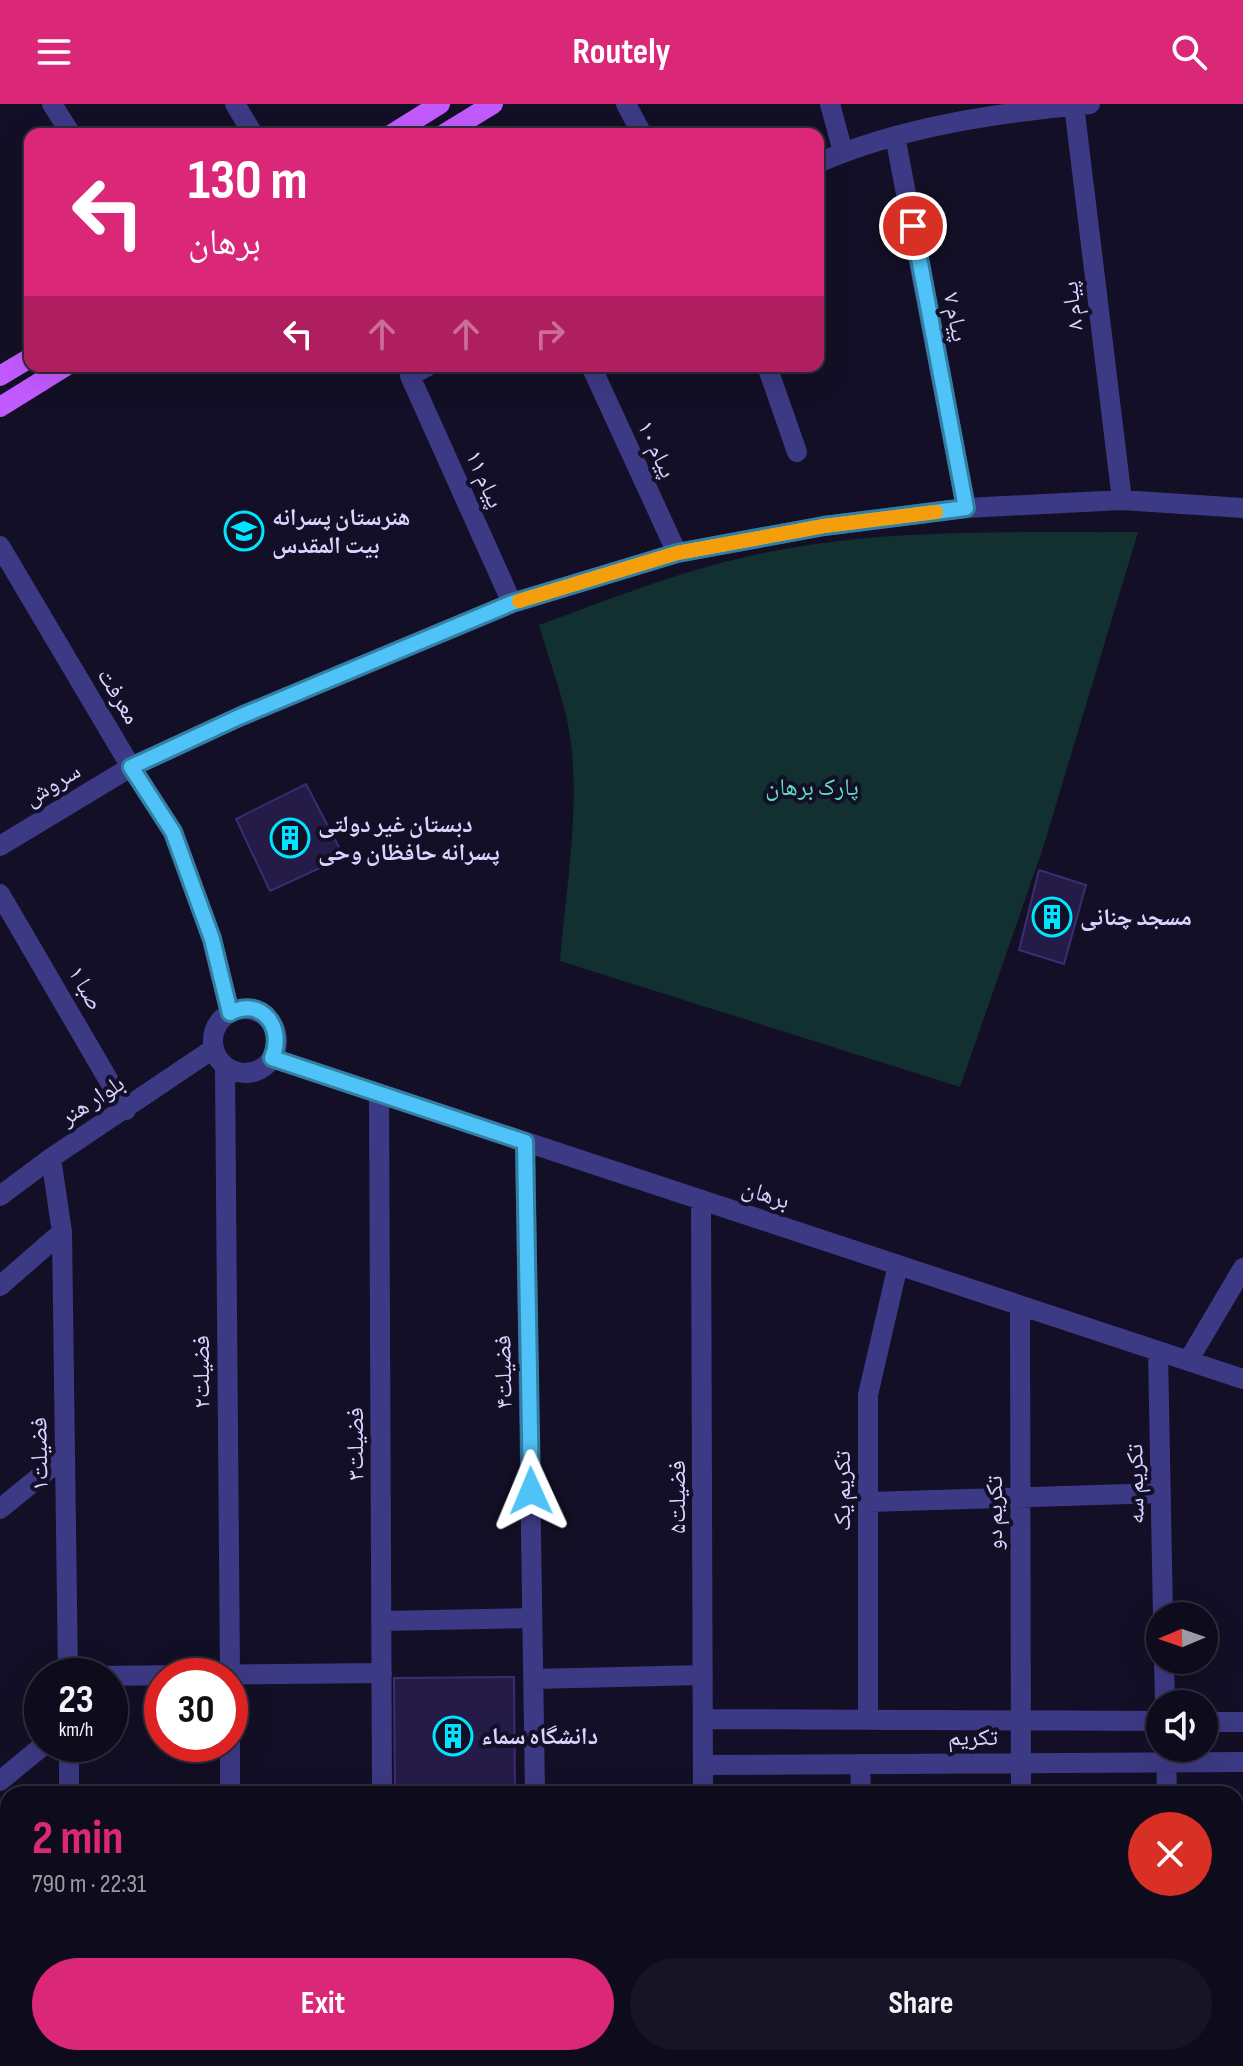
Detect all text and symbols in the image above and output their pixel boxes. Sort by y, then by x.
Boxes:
icon: menu [32,30,76,74]
icon: search [1167,30,1211,74]
text: Routely [572,31,671,74]
text: 130 m [188,148,308,215]
icon: left [56,160,160,264]
pin [879,192,947,260]
icon: arrive [891,204,935,248]
text: برهان [188,222,261,265]
street label: پیام ۸ [1055,280,1091,332]
street label: پیام ۷ [936,290,974,344]
icon: left [276,312,320,356]
icon: ahead [360,312,404,356]
icon: ahead [444,312,488,356]
icon: right [528,312,572,356]
street label: پیام ۱۰ [630,416,682,483]
street label: پیام ۱۱ [458,446,510,513]
place label: هنرستان پسرانه بیت المقدس [272,503,411,560]
school or university icon: هنرستان پسرانه بیت المقدس [223,510,265,552]
street label: معرفت [91,663,147,730]
street label: سروش [19,756,86,813]
park label: پارک برهان [765,773,859,802]
place label: دبستان غیر دولتی پسرانه حافظان وحی [318,810,500,867]
building icon: دبستان غیر دولتی پسرانه حافظان وحی [269,817,311,859]
building icon: مسجد چنانی [1031,896,1073,938]
place label: مسجد چنانی [1080,903,1192,932]
street label: صبا ۱ [61,961,110,1016]
street label: بلوار هنر [54,1069,130,1133]
street label: برهان [738,1173,793,1216]
street label: فضیلت۲ [187,1335,216,1409]
street label: فضیلت۴ [488,1335,519,1409]
street label: فضیلت۳ [341,1407,370,1481]
street label: فضیلت۱ [24,1417,55,1491]
street label: تکریم سه [1120,1444,1152,1524]
position arrow [489,1449,573,1533]
street label: تکریم یک [828,1451,858,1531]
street label: فضیلت۵ [663,1460,692,1534]
street label: تکریم دو [980,1476,1010,1550]
north arrow [1146,1602,1218,1674]
map controls [1146,1602,1218,1762]
speed limit sign: 30 [144,1658,248,1762]
text: 23 [58,1676,94,1724]
button: sound [1146,1690,1218,1762]
building icon: دانشگاه سماء [432,1715,474,1757]
text: km/h [59,1718,93,1742]
place label: دانشگاه سماء [481,1722,598,1751]
street label: تکریم [948,1723,998,1753]
text: 2 min [32,1810,123,1867]
button: close [1128,1812,1212,1896]
text: 790 m · 22:31 [32,1869,146,1900]
button: Exit [32,1958,614,2050]
button: Share [630,1958,1212,2050]

